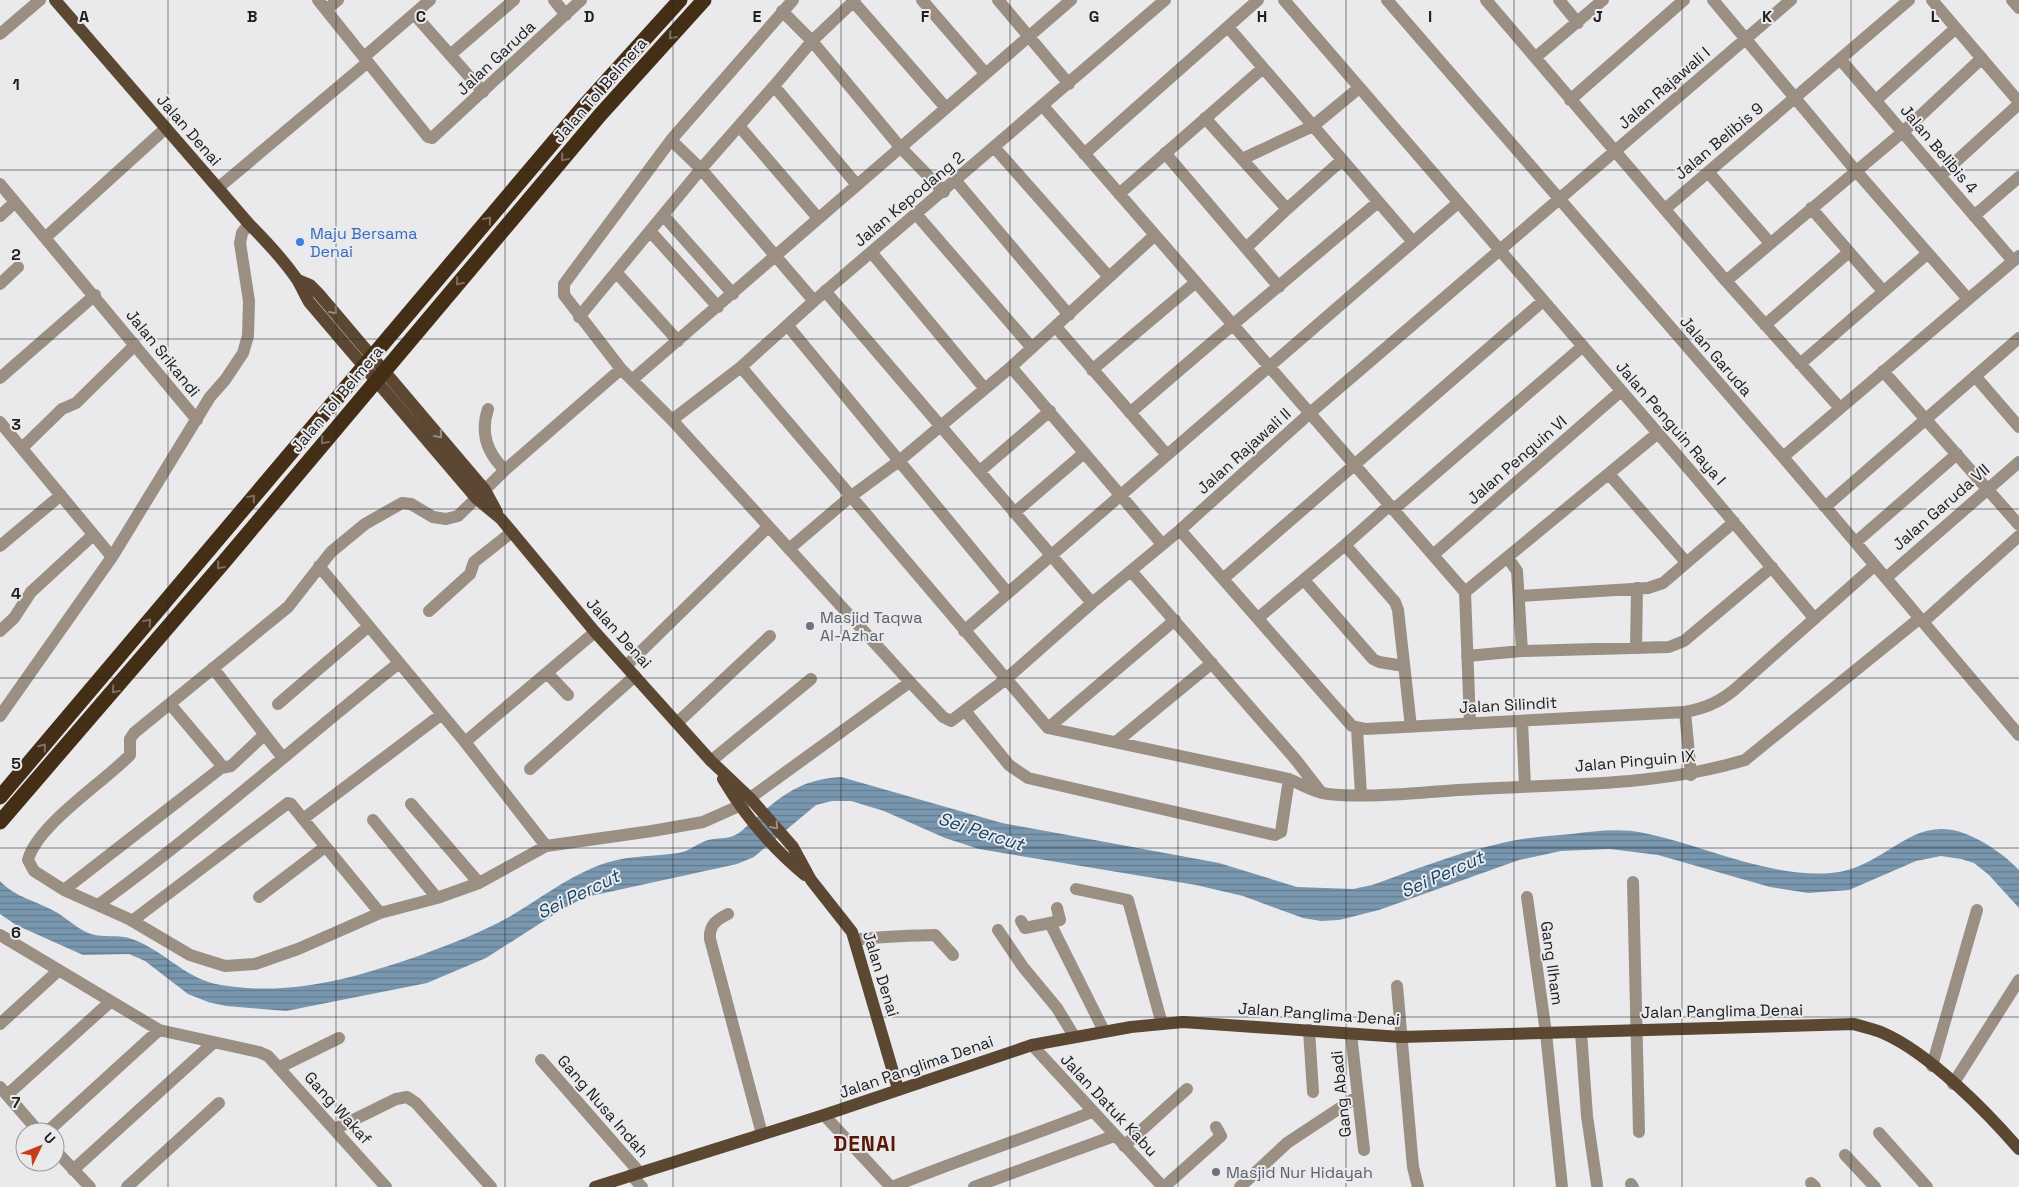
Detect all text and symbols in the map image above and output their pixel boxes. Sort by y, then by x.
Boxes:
text: A [79,6,89,27]
text: B [247,6,257,27]
text: C [416,6,426,27]
text: D [584,6,594,27]
text: E [753,6,762,27]
text: F [921,6,930,27]
text: G [1089,6,1099,27]
text: H [1257,6,1267,27]
text: I [1428,6,1432,27]
text: J [1593,6,1603,27]
text: K [1762,6,1772,27]
text: L [1931,6,1940,27]
street label: Jalan Garuda [452,16,540,100]
one-way arrow [668,31,677,40]
street label: Jalan Tol Belmera [549,33,651,147]
street label: Jalan Rajawali I [1614,42,1714,134]
text: 1 [12,74,20,95]
street label: Jalan Denai [152,90,226,170]
street label: Jalan Belibis 9 [1670,98,1768,184]
street label: Jalan Belibis 4 [1896,100,1982,198]
street label: Jalan Kepodang 2 [849,147,969,251]
one-way arrow [561,152,570,161]
one-way arrow [483,217,491,226]
place label: Maju Bersama Denai [310,223,417,262]
marker: Maju Bersama Denai [294,236,306,248]
text: 2 [11,244,21,265]
one-way arrow [455,276,464,285]
street label: Jalan Srikandi [121,305,205,401]
one-way arrow [328,306,337,315]
street label: Jalan Garuda [1675,311,1757,401]
street label: Jalan Tol Belmera [286,341,388,457]
street label: Jalan Penguin Raya I [1611,356,1731,490]
street label: Jalan Rajawali II [1193,403,1295,499]
street label: Jalan Penguin VI [1463,411,1571,509]
text: 3 [11,414,21,435]
one-way arrow [433,430,442,439]
one-way arrow [321,436,330,445]
street label: Jalan Garuda VII [1888,459,1994,555]
one-way arrow [247,495,256,504]
one-way arrow [217,561,226,570]
text: 4 [11,583,21,604]
street label: Jalan Denai [582,593,656,673]
place label: Masjid Taqwa Al-Azhar [820,607,922,646]
one-way arrow [142,619,151,628]
marker: Masjid Taqwa Al-Azhar [804,620,816,632]
one-way arrow [111,684,120,693]
street label: Jalan Silindit [1458,692,1558,718]
one-way arrow [38,744,46,753]
street label: Jalan Pinguin IX [1574,745,1696,777]
text: 5 [11,753,21,774]
water label: Sei Percut [935,806,1028,856]
one-way arrow [769,821,778,830]
water label: Sei Percut [1397,845,1489,902]
water label: Sei Percut [533,864,624,924]
street label: Gang Ilham [1536,920,1568,1006]
text: 6 [11,922,21,943]
street label: Jalan Denai [858,929,904,1019]
street label: Jalan Panglima Denai [1237,998,1401,1030]
street label: Jalan Panglima Denai [1641,999,1803,1023]
street label: Jalan Panglima Denai [836,1031,996,1103]
street label: Jalan Datuk Kabu [1056,1049,1162,1161]
street label: Gang Abadi [1326,1049,1356,1139]
street label: Gang Nusa Indah [553,1050,653,1162]
street label: Gang Wakaf [300,1067,376,1149]
text: 7 [12,1092,21,1113]
north arrow [15,1122,65,1172]
text: U [40,1129,59,1148]
district label: DENAI [833,1130,897,1157]
place label: Masjid Nur Hidayah [1226,1162,1373,1183]
marker: Masjid Nur Hidayah [1210,1166,1222,1178]

